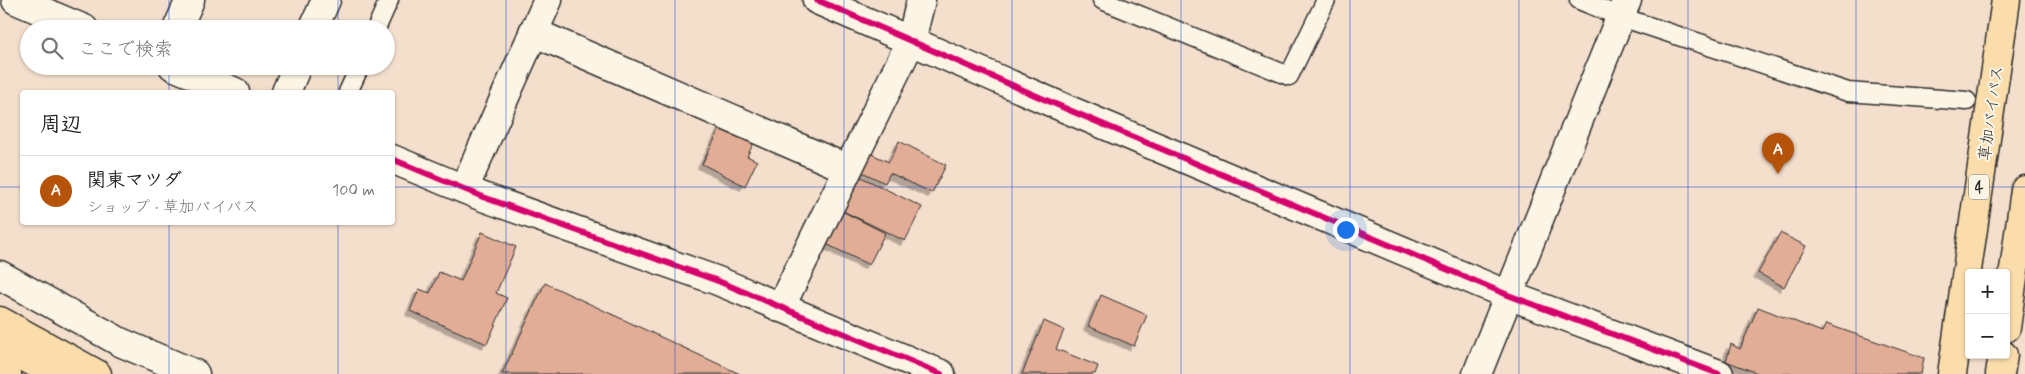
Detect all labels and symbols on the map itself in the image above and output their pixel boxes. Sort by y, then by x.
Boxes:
street label: 草加バイパス [1974,64,2009,162]
pin: A [1762,133,1794,174]
road number: 4 [1969,174,1989,200]
your location [1333,217,1359,243]

